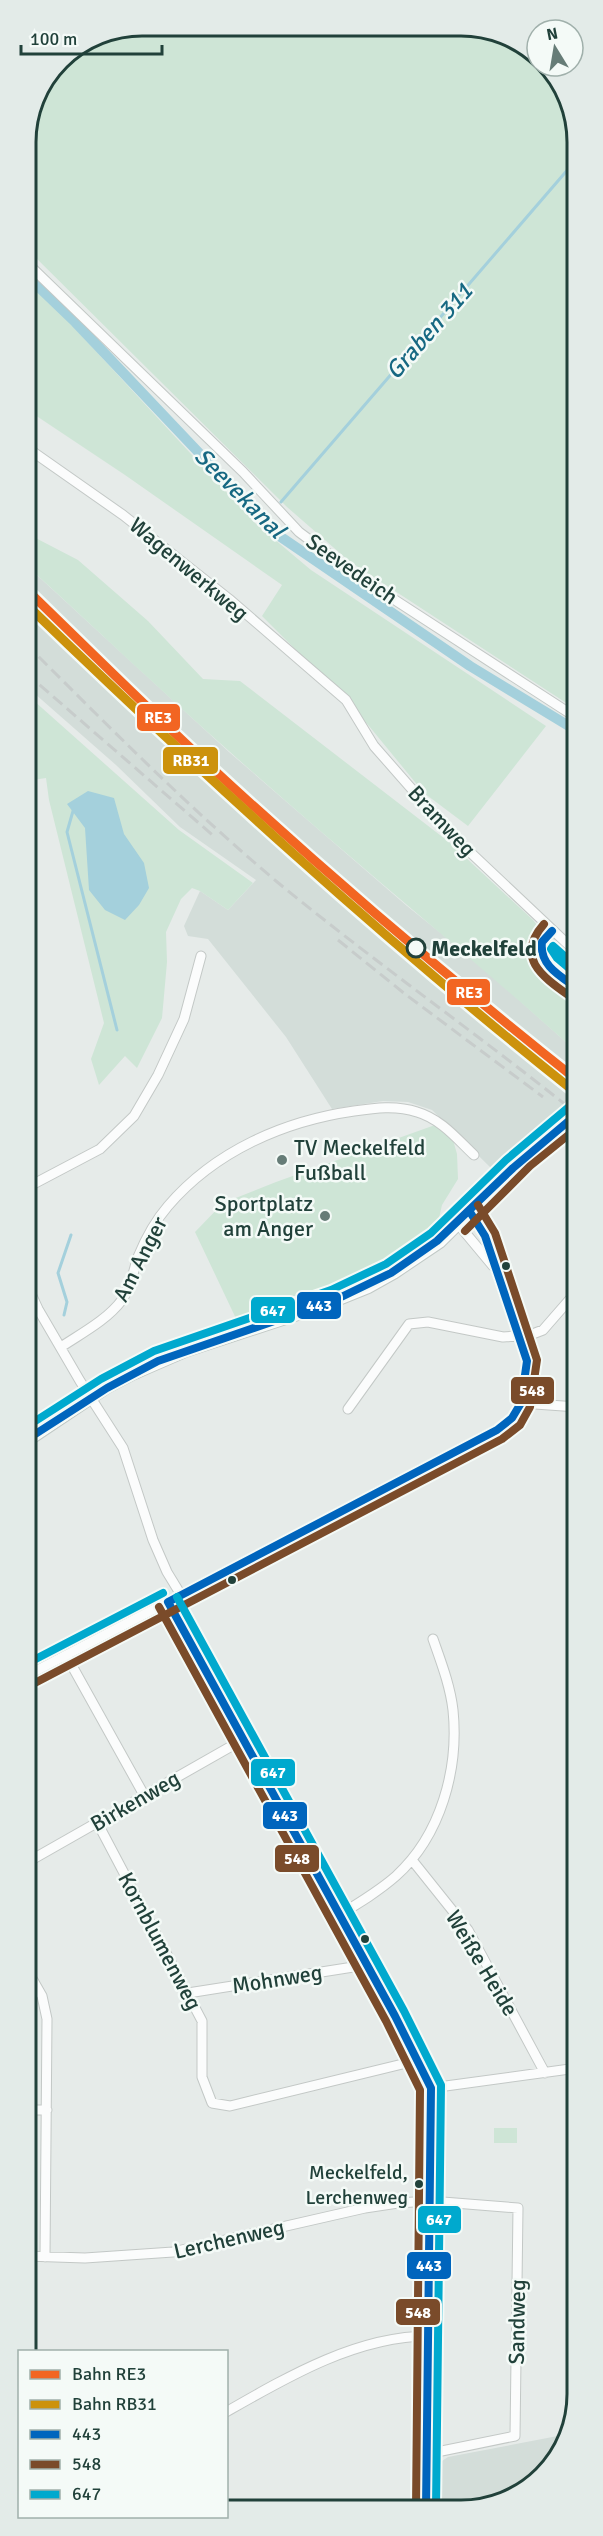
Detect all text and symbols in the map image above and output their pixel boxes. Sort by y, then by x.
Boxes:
scale bar [21,18,162,56]
north arrow [525,18,585,78]
text: N [545,23,560,45]
text: 100 m [30,28,77,50]
water label: Graben 311 [379,277,479,385]
water label: Seevekanal [188,441,293,546]
street label: Wagenwerkweg [124,511,254,627]
street label: Seevedeich [301,528,403,610]
line badge: RE3 [136,703,181,732]
text: RE3 [144,708,172,728]
line badge: RB31 [162,746,219,775]
text: RB31 [173,751,210,771]
street label: Bramweg [402,780,482,862]
place label: Meckelfeld [431,935,537,962]
marker: Meckelfeld [406,938,426,958]
line badge: RE3 [446,978,491,1006]
text: RE3 [455,983,483,1003]
place label: TV Meckelfeld Fußball [294,1134,426,1186]
marker: TV Meckelfeld Fußball [275,1153,289,1167]
place label: Sportplatz am Anger [215,1190,313,1242]
marker: Sportplatz am Anger [318,1209,332,1223]
street label: Am Anger [107,1212,173,1306]
unlabelled marker [500,1260,512,1272]
line badge: 443 [296,1291,342,1320]
line badge: 647 [250,1296,296,1324]
text: 443 [306,1296,332,1316]
text: 647 [260,1301,286,1321]
line badge: 548 [510,1376,555,1405]
text: 548 [519,1381,545,1401]
unlabelled marker [226,1574,238,1586]
line badge: 647 [250,1758,296,1787]
text: 647 [260,1763,286,1783]
street label: Birkenweg [85,1765,185,1837]
line badge: 443 [262,1801,308,1830]
text: 443 [272,1806,298,1826]
line badge: 548 [274,1844,320,1873]
text: 548 [284,1849,310,1869]
street label: Kornblumenweg [112,1867,208,2015]
street label: Weiße Heide [440,1905,524,2021]
unlabelled marker [359,1933,371,1945]
street label: Mohnweg [230,1959,324,1999]
place label: Meckelfeld, Lerchenweg [305,2160,408,2210]
marker: Meckelfeld, Lerchenweg [413,2178,425,2190]
line badge: 647 [417,2205,462,2234]
text: 647 [426,2210,452,2230]
street label: Lerchenweg [171,2213,287,2265]
line badge: 443 [406,2251,452,2280]
text: 443 [416,2256,442,2276]
street label: Sandweg [503,2279,531,2365]
line badge: 548 [395,2298,441,2326]
text: 548 [405,2303,431,2323]
legend [18,2350,228,2518]
text: Bahn RE3 [72,2363,146,2385]
text: Bahn RB31 [72,2393,157,2415]
text: 443 [72,2423,101,2445]
text: 548 [72,2453,101,2475]
text: 647 [72,2483,101,2505]

